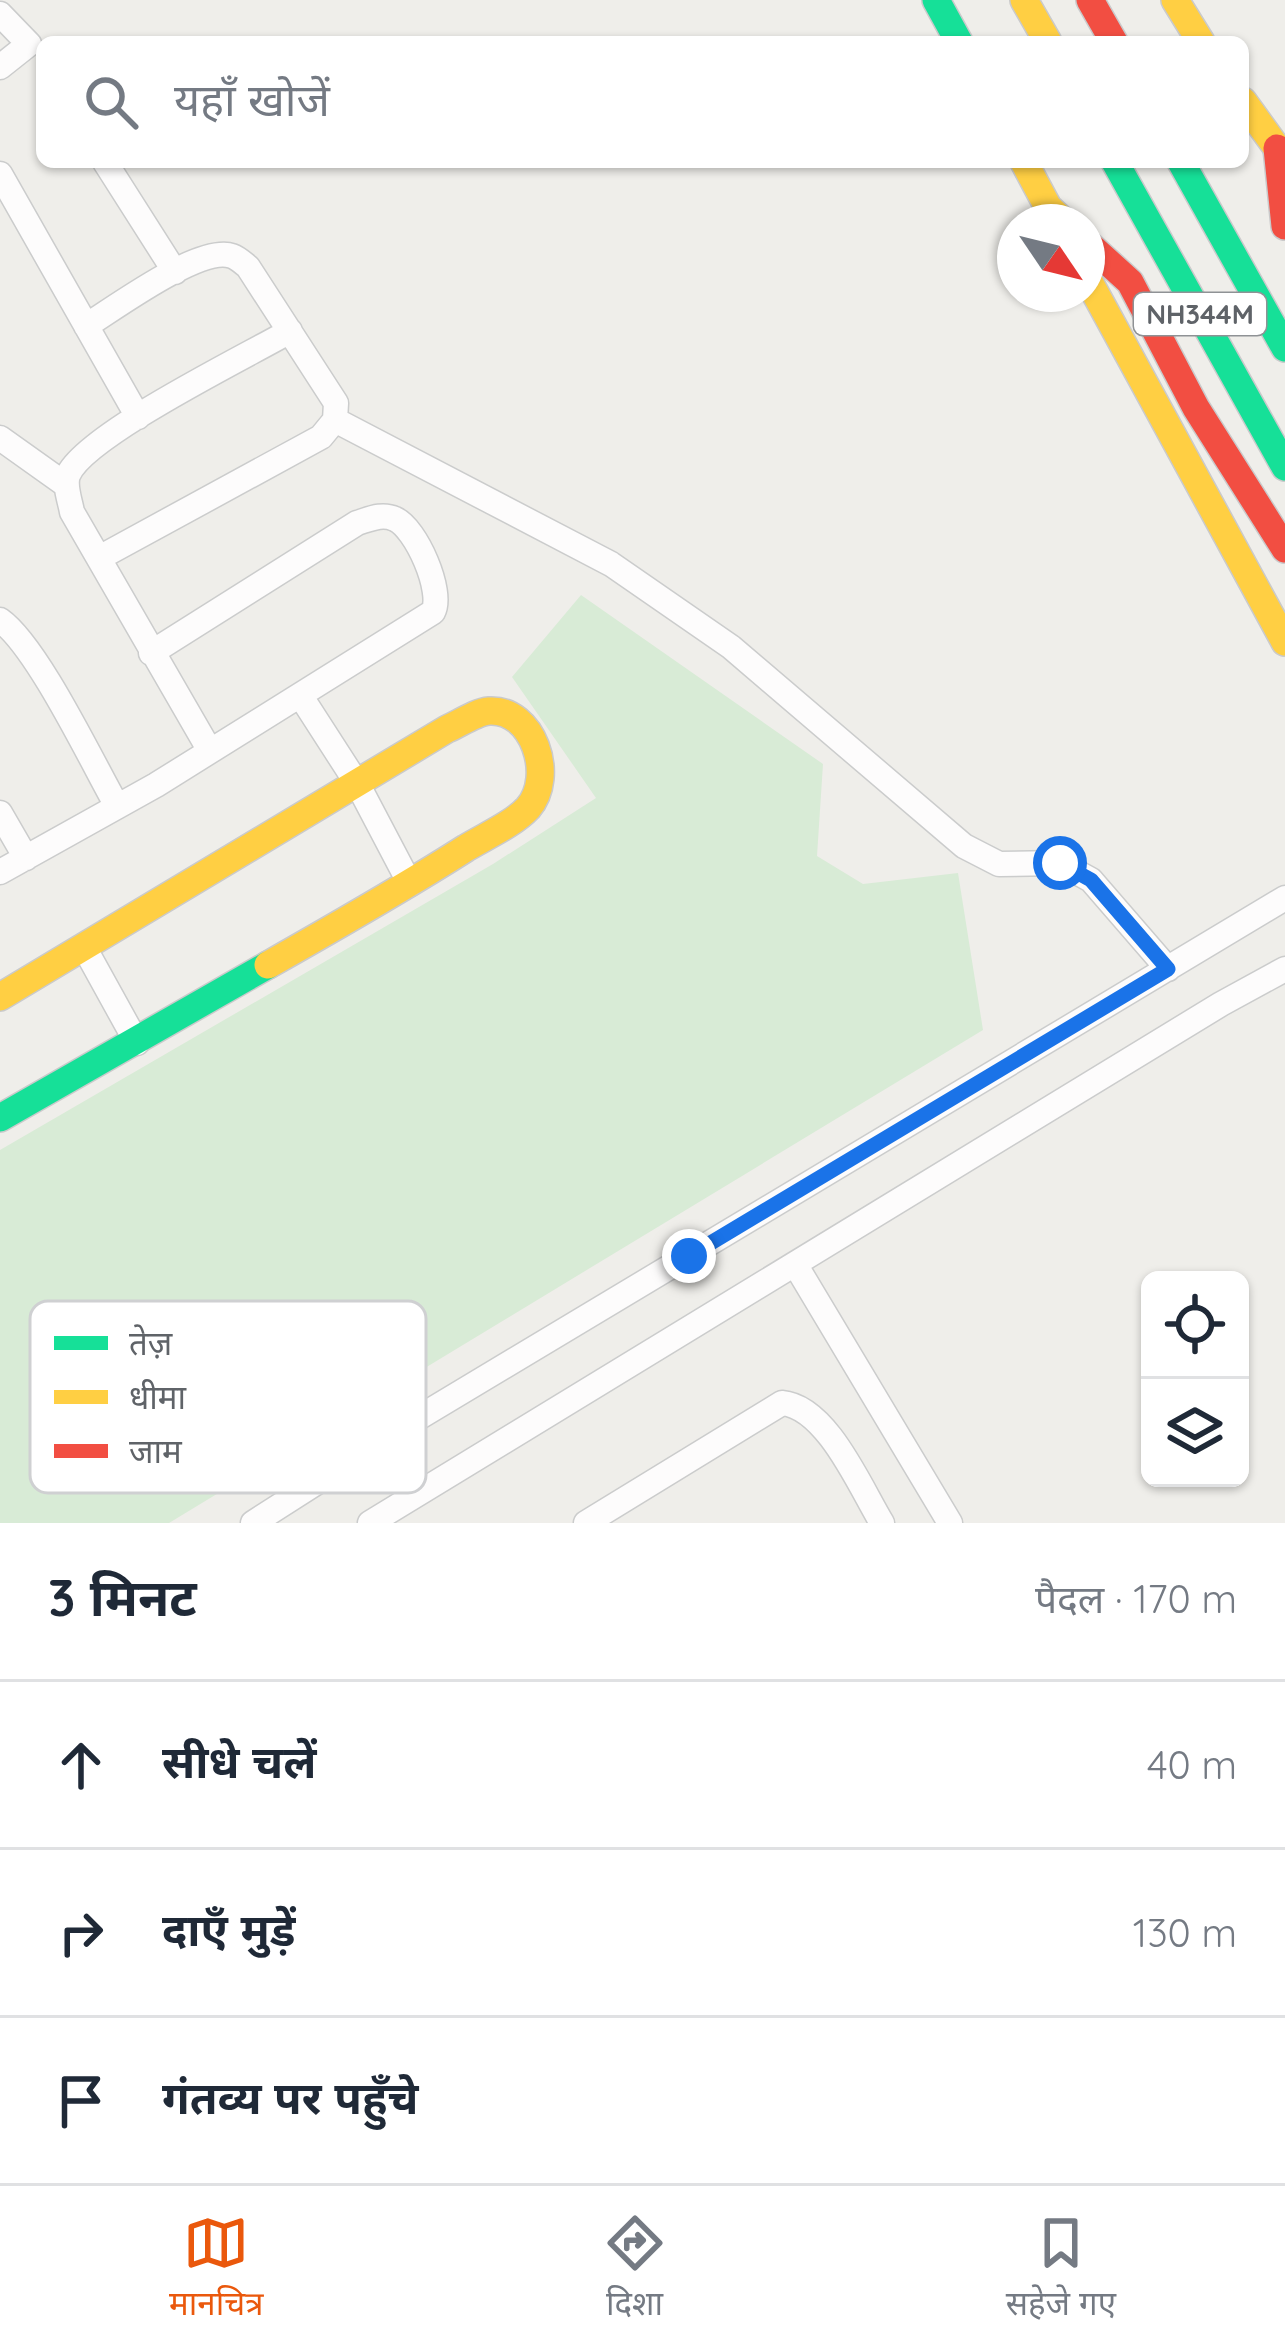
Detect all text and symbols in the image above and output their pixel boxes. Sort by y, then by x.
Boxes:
search box [36,36,1249,168]
icon: search [78,69,144,135]
text: यहाँ खोजें [174,71,330,127]
north arrow [997,204,1105,312]
road number: NH344M [1134,293,1266,335]
route start [1033,836,1087,890]
route end [662,1229,716,1283]
map controls [1141,1271,1249,1487]
button: locate [1141,1271,1249,1379]
legend [30,1301,426,1493]
text: तेज़ [129,1322,173,1363]
text: धीमा [129,1376,188,1417]
button: layers [1141,1379,1249,1487]
text: जाम [129,1430,183,1471]
text: 3 मिनट [48,1565,197,1629]
text: पैदल · 170 m [1035,1574,1237,1623]
icon: ahead [48,1732,114,1798]
text: सीधे चलें [162,1733,316,1789]
text: 40 m [1147,1740,1237,1789]
icon: right [48,1900,114,1966]
text: दाएँ मुड़ें [162,1901,295,1957]
text: 130 m [1133,1908,1237,1957]
icon: arrive [48,2068,114,2134]
text: गंतव्य पर पहुँचे [162,2069,419,2125]
tab: मानचित्र [169,2210,263,2328]
tab: दिशा [602,2210,668,2328]
tab: सहेजे गए [1006,2210,1116,2328]

